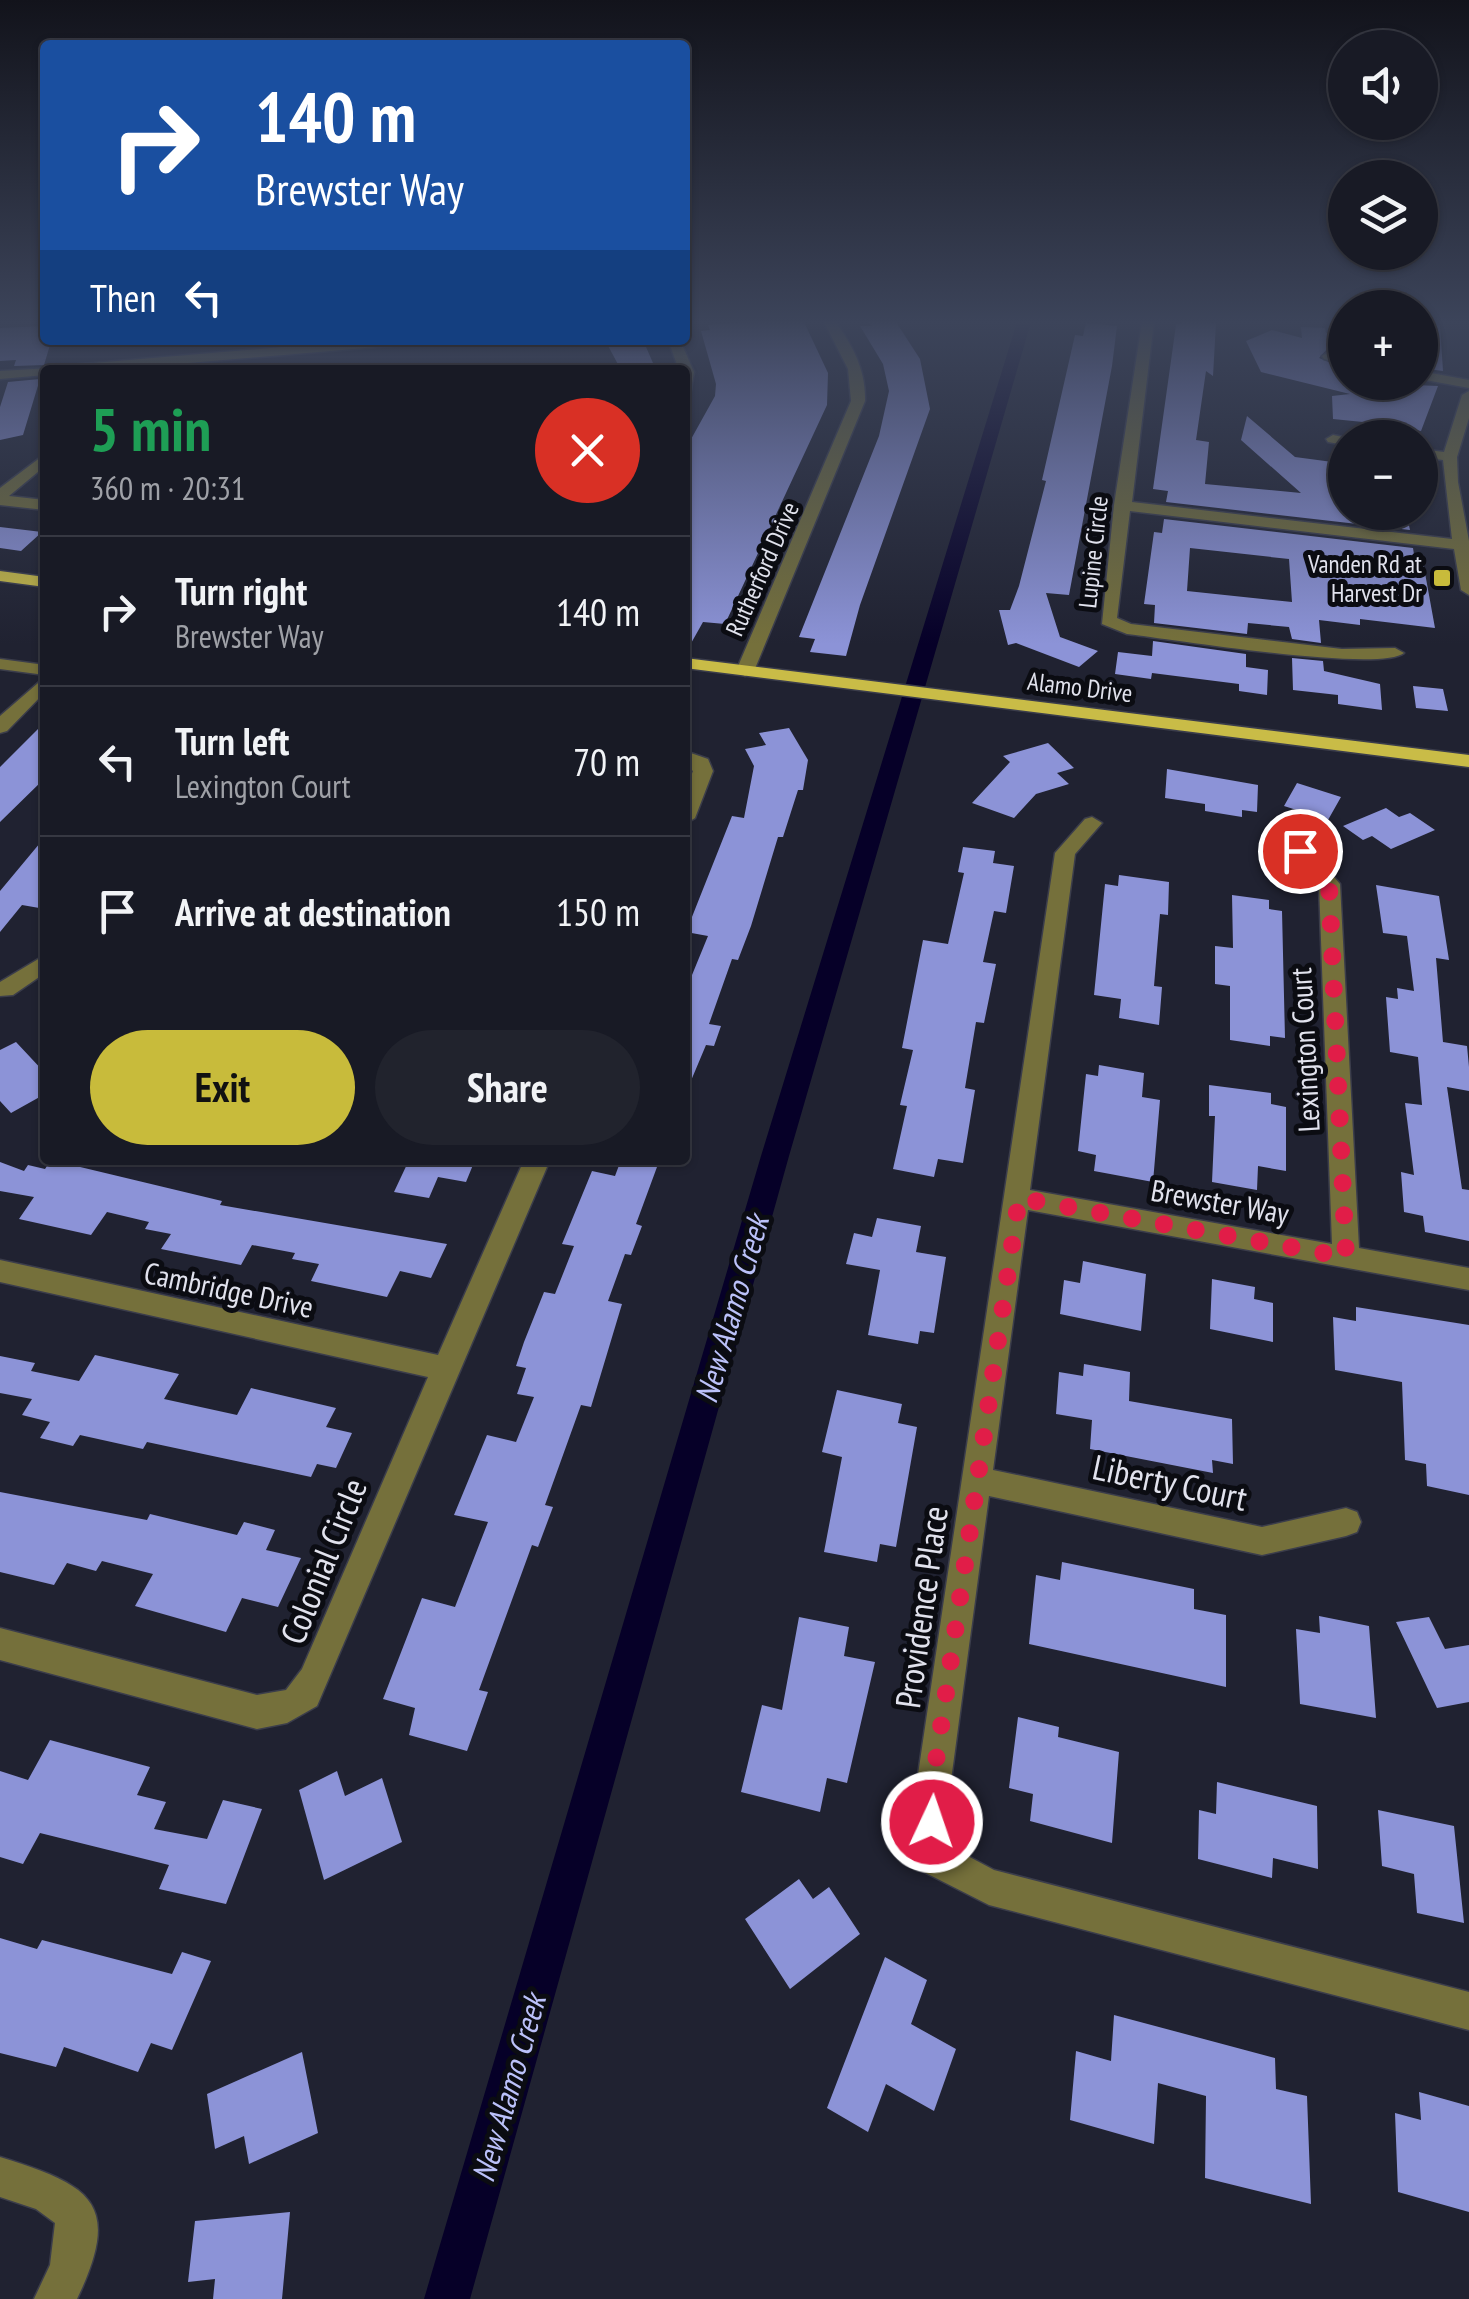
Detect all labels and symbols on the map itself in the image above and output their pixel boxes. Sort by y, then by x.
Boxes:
street label: Lupine Circle [1071,494,1115,610]
street label: Rutherford Drive [718,497,806,641]
place label: Vanden Rd at Harvest Dr [1307,548,1422,609]
marker: Vanden Rd at Harvest Dr [1431,567,1453,589]
street label: Alamo Drive [1026,665,1134,709]
pin [1258,809,1343,894]
street label: Lexington Court [1280,966,1328,1133]
street label: Brewster Way [1148,1170,1293,1232]
water label: New Alamo Creek [684,1207,779,1407]
street label: Cambridge Drive [141,1252,317,1326]
street label: Liberty Court [1089,1443,1252,1521]
street label: Colonial Circle [269,1472,377,1650]
street label: Providence Place [884,1503,958,1711]
position arrow [880,1770,984,1874]
water label: New Alamo Creek [461,1986,556,2186]

